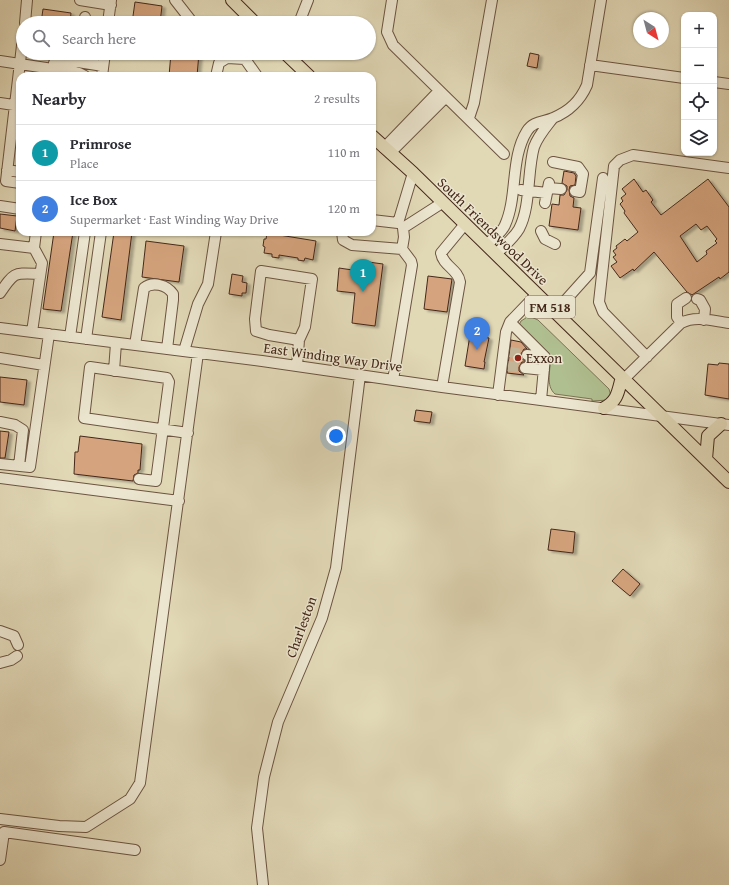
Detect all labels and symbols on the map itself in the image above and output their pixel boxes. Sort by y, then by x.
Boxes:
north arrow [633,12,669,48]
street label: South Friendswood Drive [433,173,553,290]
pin: 1 [350,259,376,292]
road number: FM 518 [525,296,575,318]
pin: 2 [464,317,490,350]
street label: East Winding Way Drive [262,337,404,377]
place label: Exxon [526,348,562,368]
marker: Exxon [513,353,523,363]
your location [326,426,346,446]
street label: Charleston [281,593,321,660]

